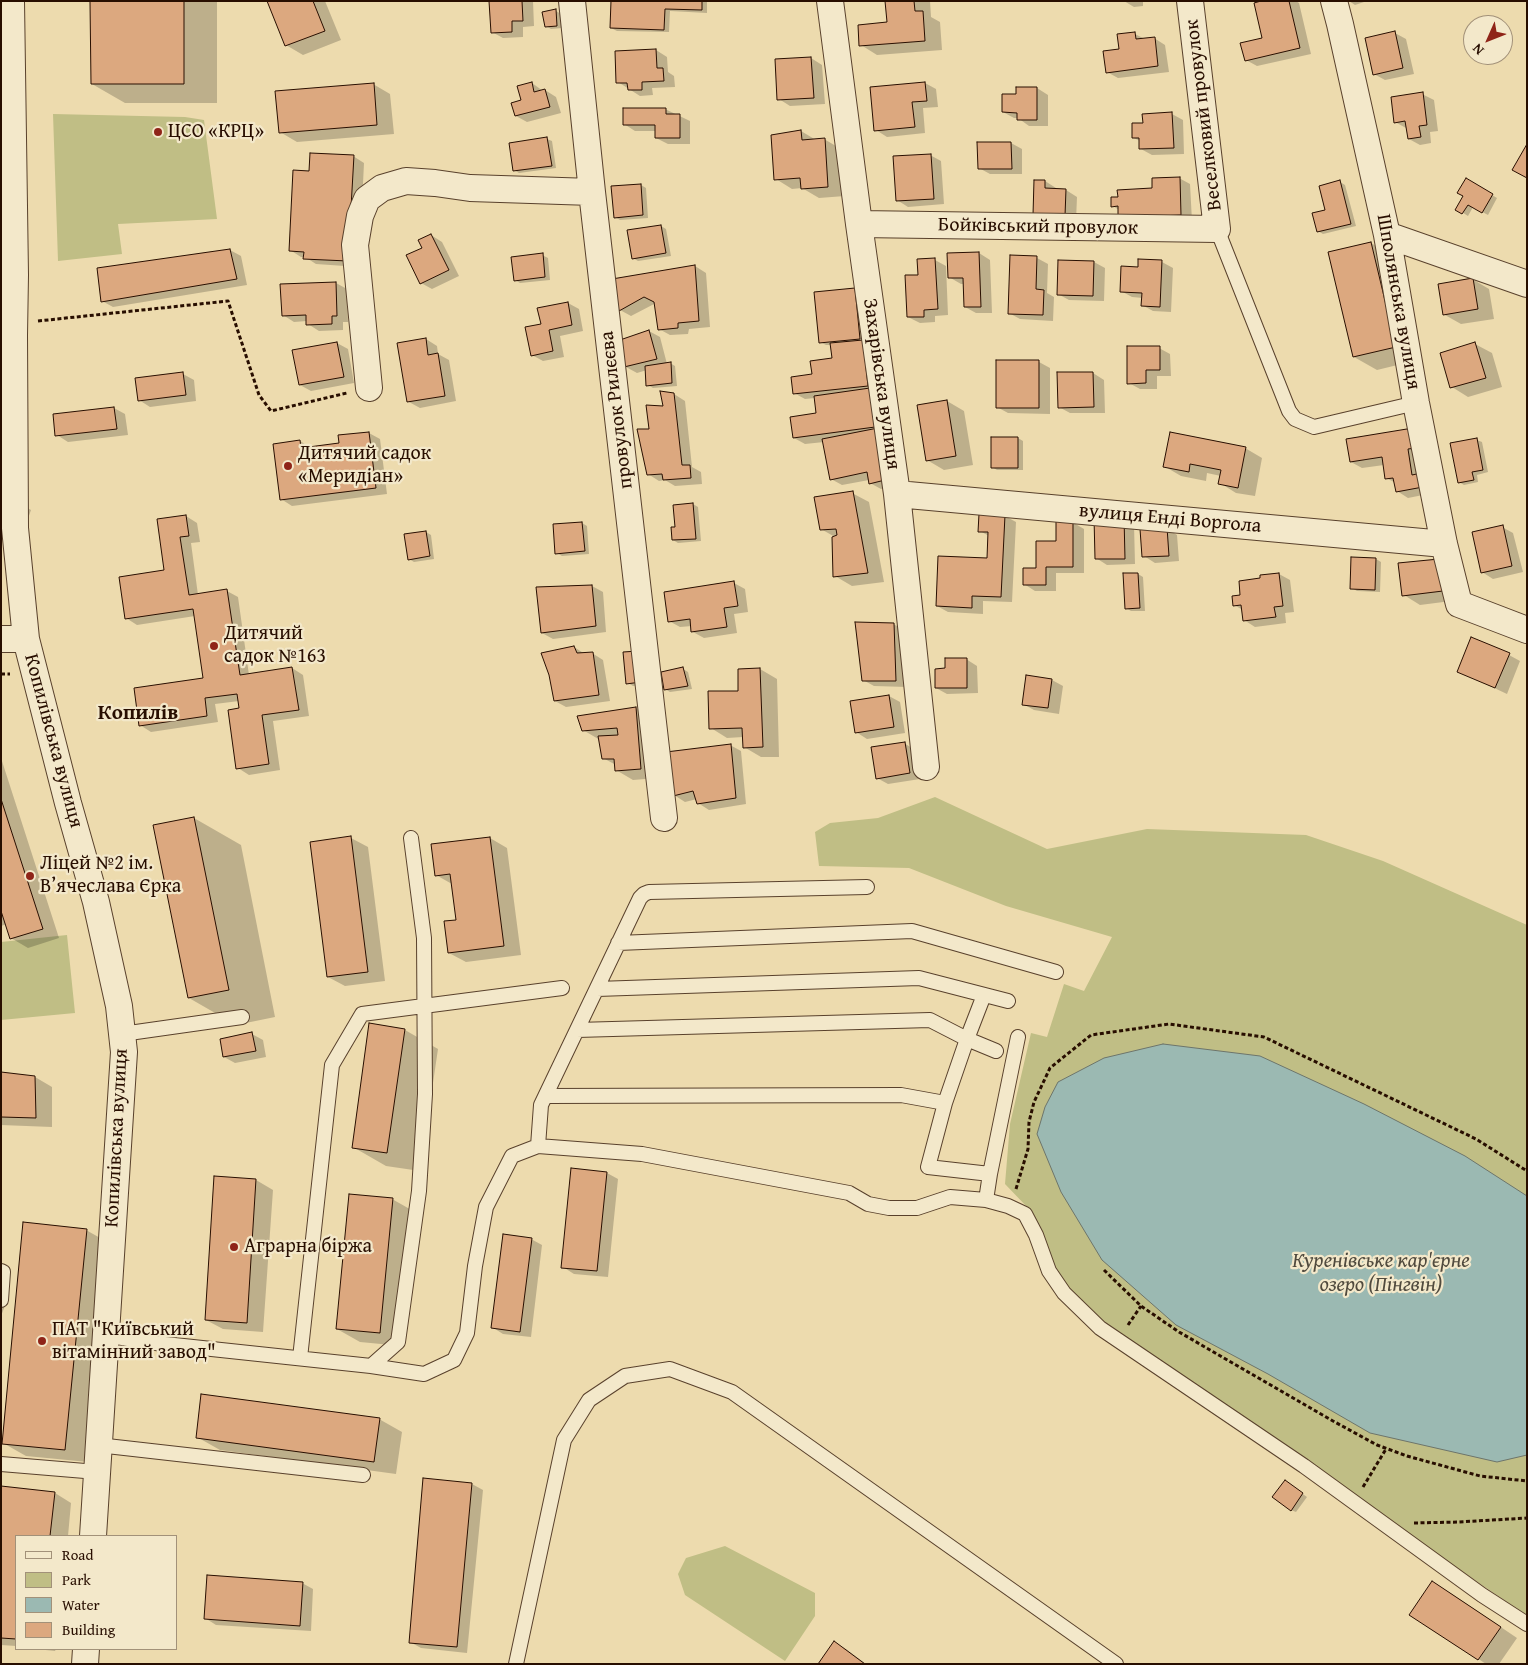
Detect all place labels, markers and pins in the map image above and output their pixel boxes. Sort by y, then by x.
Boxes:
place label: ЦСО «КРЦ» [168,120,264,144]
marker: ЦСО «КРЦ» [152,126,164,138]
place label: Дитячий садок «Меридіан» [298,442,431,489]
marker: Дитячий садок «Меридіан» [282,460,294,472]
place label: Дитячий садок №163 [224,622,326,669]
marker: Дитячий садок №163 [208,640,220,652]
place label: Ліцей №2 ім. В’ячеслава Єрка [40,852,181,899]
marker: Ліцей №2 ім. В’ячеслава Єрка [24,870,36,882]
place label: Аграрна біржа [244,1235,372,1259]
marker: Аграрна біржа [228,1241,240,1253]
place label: ПАТ "Київський вітамінний завод" [52,1318,216,1365]
marker: ПАТ "Київський вітамінний завод" [36,1335,48,1347]

